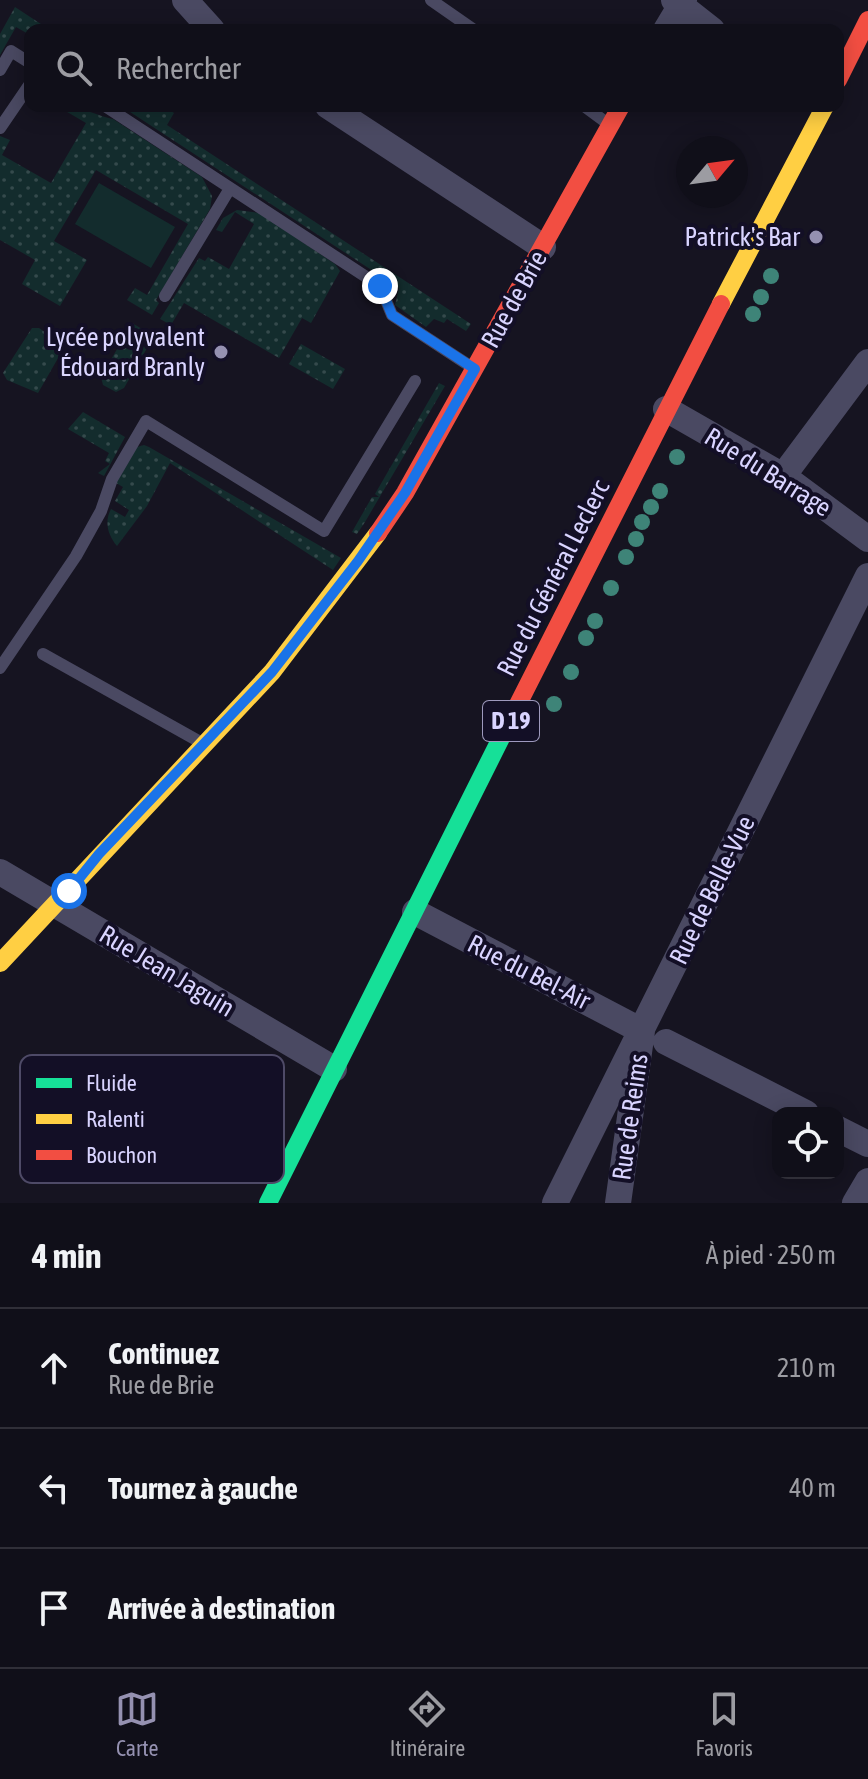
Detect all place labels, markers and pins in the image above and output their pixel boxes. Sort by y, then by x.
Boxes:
place label: Patrick's Bar [684,222,800,252]
marker: Patrick's Bar [807,228,825,246]
place label: Lycée polyvalent Édouard Branly [46,322,205,382]
marker: Lycée polyvalent Édouard Branly [212,343,230,361]

